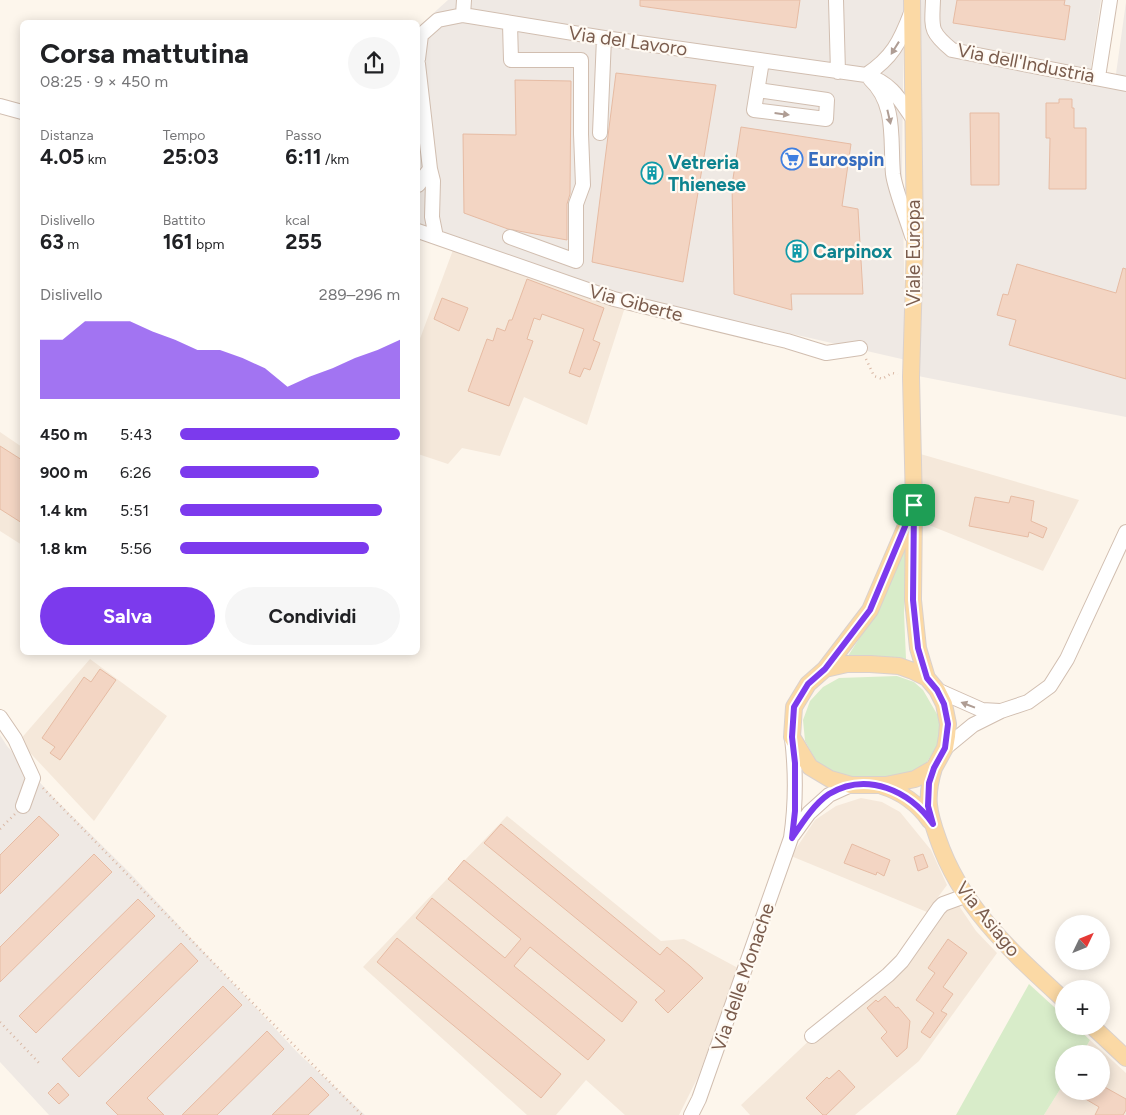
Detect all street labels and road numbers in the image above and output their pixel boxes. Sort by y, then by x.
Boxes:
street label: Via del Lavoro [567,21,689,61]
street label: Via dell'Industria [955,38,1097,88]
street label: Viale Europa [902,200,925,306]
street label: Via Giberte [587,279,685,327]
street label: Via Asiago [951,877,1025,961]
street label: Via delle Monache [707,900,779,1054]

